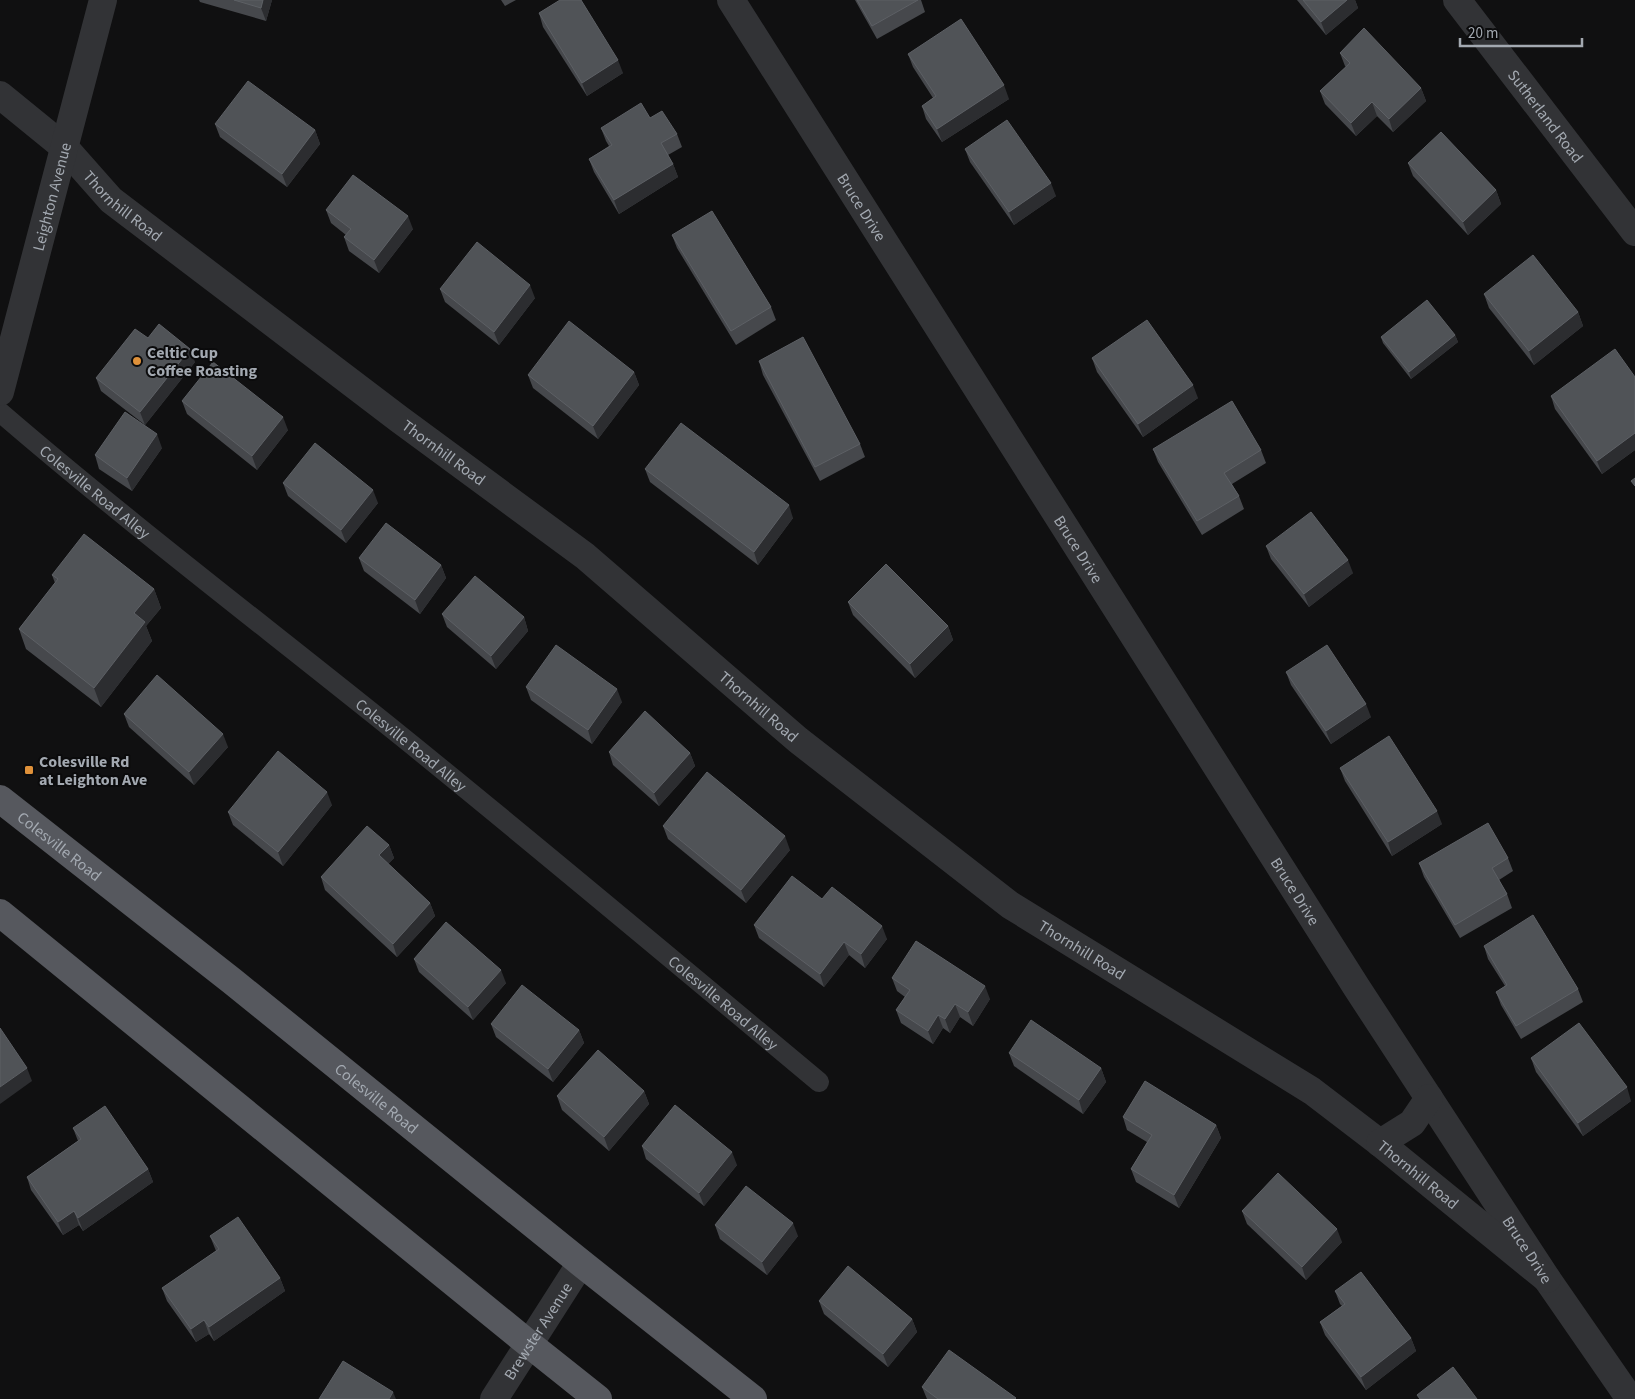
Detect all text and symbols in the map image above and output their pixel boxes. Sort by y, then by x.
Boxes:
scale bar [1460,15,1582,47]
text: 20 m [1468,23,1498,44]
street label: Sutherland Road [1502,65,1588,168]
street label: Leighton Avenue [27,140,77,254]
street label: Thornhill Road [78,166,166,247]
street label: Bruce Drive [832,169,891,246]
place label: Celtic Cup Coffee Roasting [147,342,257,382]
marker: Celtic Cup Coffee Roasting [131,355,143,367]
street label: Thornhill Road [397,415,490,491]
street label: Colesville Road Alley [34,440,155,545]
street label: Bruce Drive [1048,511,1108,588]
street label: Thornhill Road [714,666,803,748]
street label: Colesville Road Alley [350,694,471,797]
place label: Colesville Rd at Leighton Ave [39,751,147,791]
marker: Colesville Rd at Leighton Ave [23,764,35,776]
street label: Colesville Road [12,807,106,887]
street label: Bruce Drive [1265,854,1325,930]
street label: Thornhill Road [1034,915,1129,986]
street label: Colesville Road Alley [663,951,783,1056]
street label: Colesville Road [330,1058,423,1139]
street label: Thornhill Road [1373,1135,1463,1215]
street label: Bruce Drive [1497,1212,1557,1288]
street label: Brewster Avenue [499,1278,578,1384]

